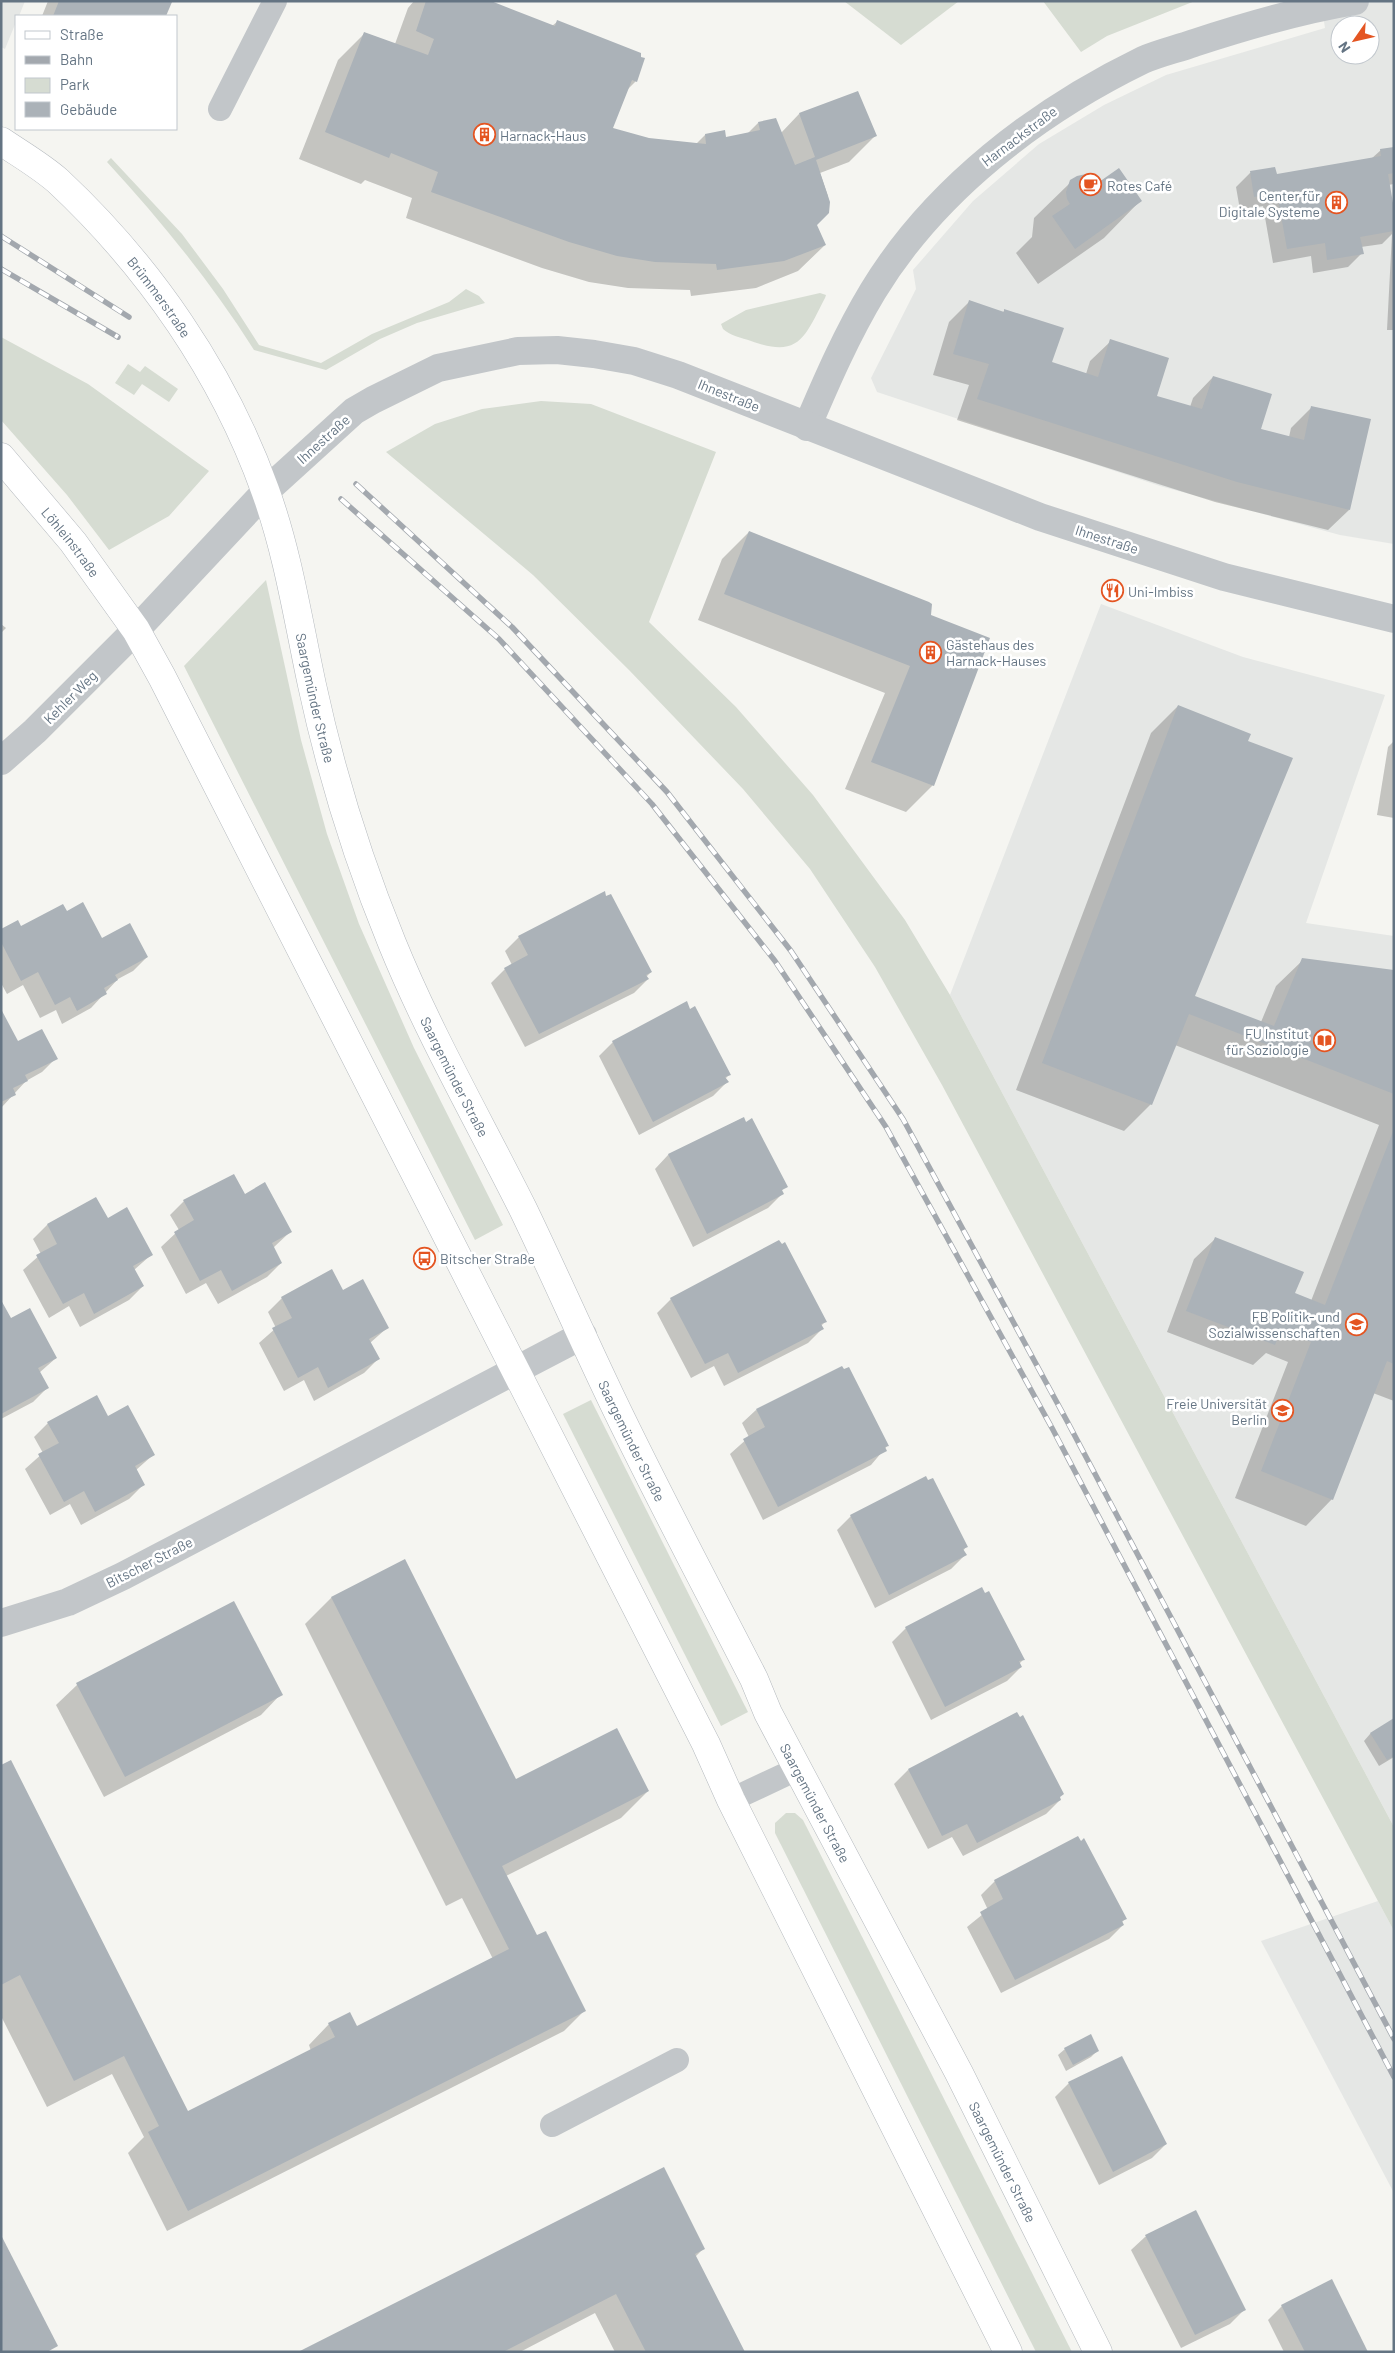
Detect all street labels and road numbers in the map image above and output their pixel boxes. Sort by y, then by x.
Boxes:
street label: Harnackstraße [978,102,1060,170]
street label: Brümmerstraße [124,253,195,340]
street label: Ihnestraße [696,375,762,415]
street label: Ihnestraße [293,411,353,467]
street label: Löhleinstraße [38,503,104,580]
street label: Ihnestraße [1073,521,1141,557]
street label: Saargemünder Straße [293,631,339,765]
street label: Kehler Weg [40,667,100,727]
street label: Saargemünder Straße [417,1014,493,1140]
street label: Saargemünder Straße [595,1377,669,1504]
street label: Bitscher Straße [103,1533,195,1591]
street label: Saargemünder Straße [777,1740,854,1865]
street label: Saargemünder Straße [966,2098,1040,2225]

